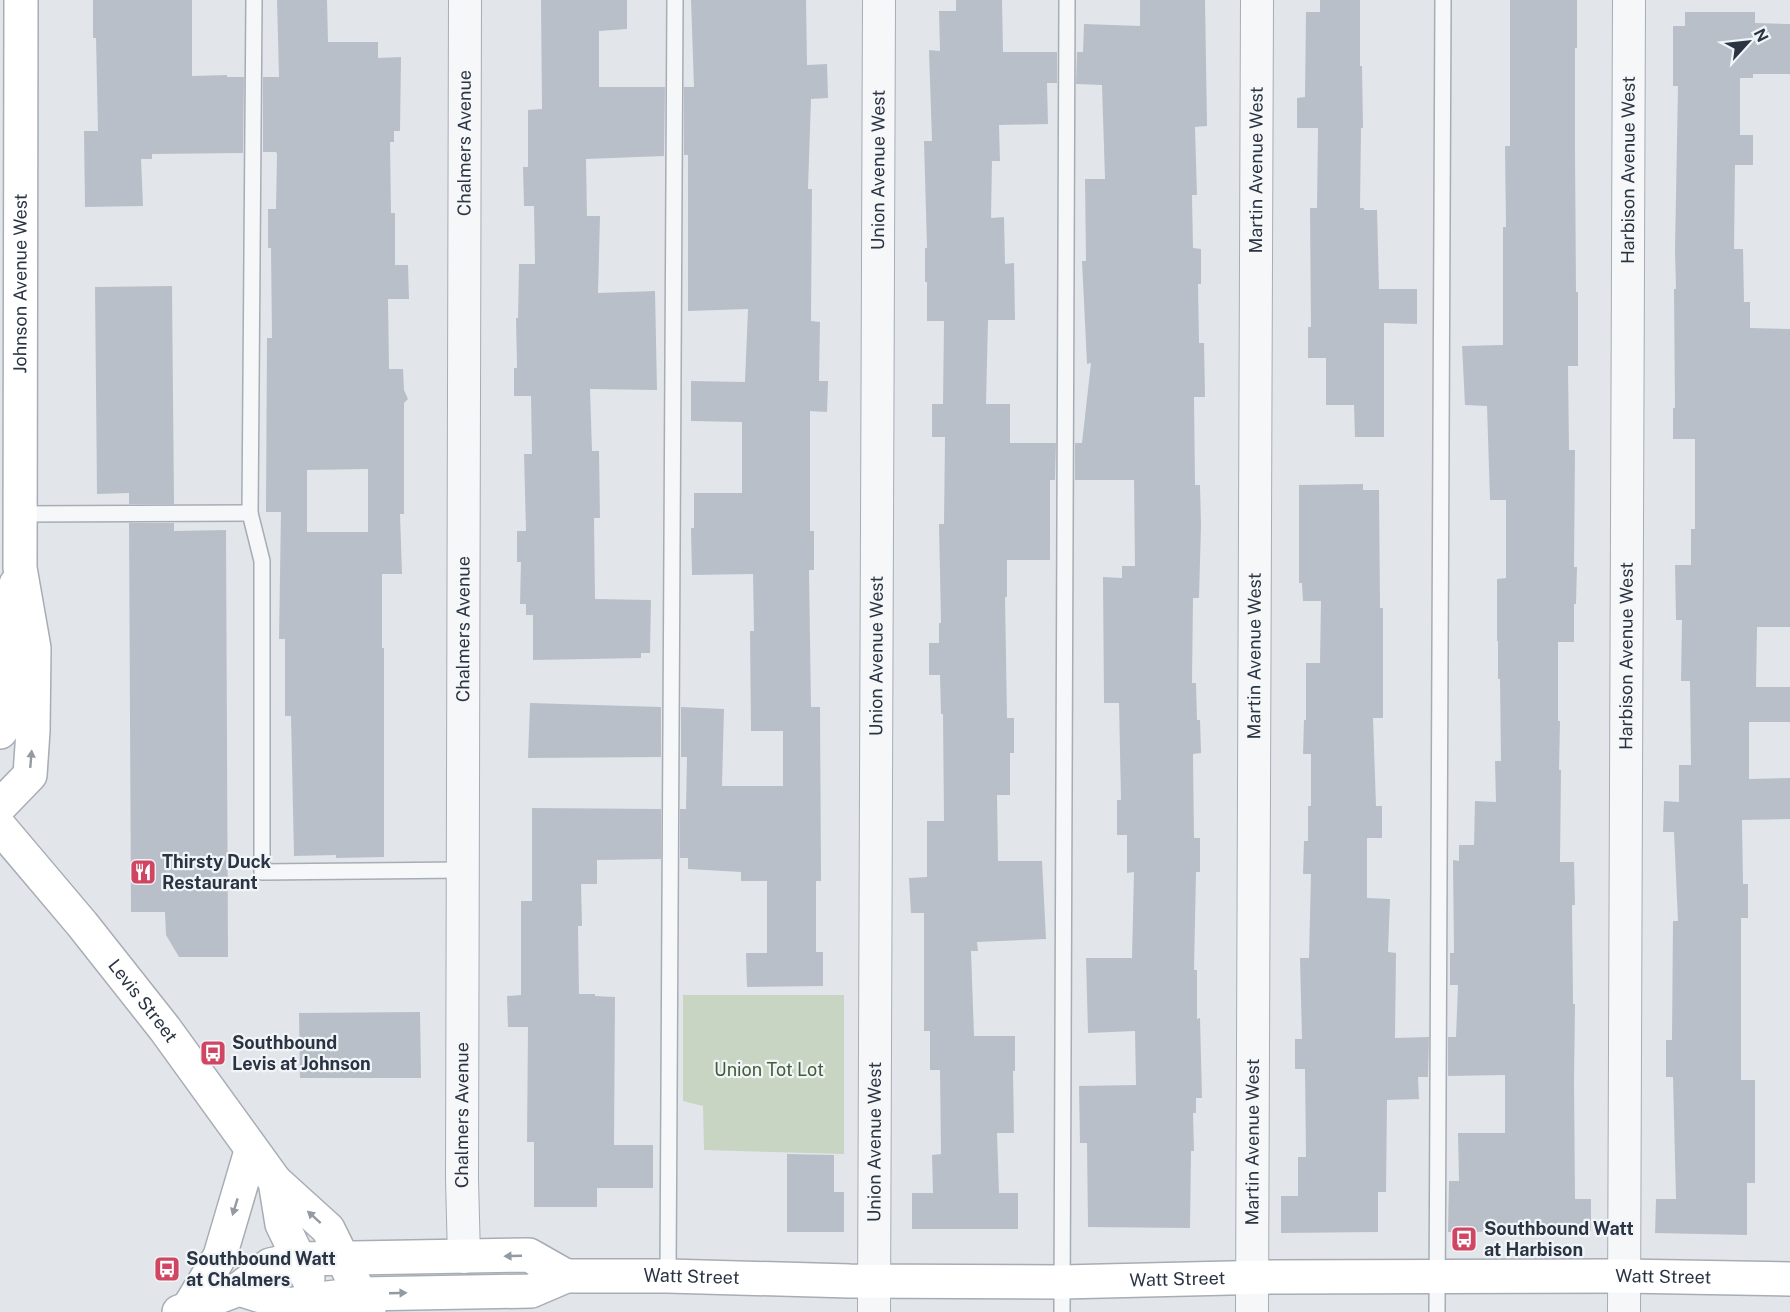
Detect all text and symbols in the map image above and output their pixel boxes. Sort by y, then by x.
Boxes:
north arrow [1718,12,1778,72]
text: N [1750,26,1772,45]
street label: Chalmers Avenue [453,70,475,216]
street label: Harbison Avenue West [1617,76,1639,264]
street label: Martin Avenue West [1245,86,1267,254]
street label: Union Avenue West [867,90,889,250]
street label: Johnson Avenue West [9,193,31,374]
street label: Chalmers Avenue [452,556,474,702]
street label: Harbison Avenue West [1615,562,1637,750]
street label: Martin Avenue West [1243,572,1265,740]
street label: Union Avenue West [865,576,887,736]
one-way arrow [26,750,36,769]
place label: Thirsty Duck Restaurant [162,851,271,893]
restaurant icon: Thirsty Duck Restaurant [128,857,158,887]
street label: Levis Street [104,955,182,1046]
place label: Southbound Levis at Johnson [232,1032,371,1074]
bus stop icon: Southbound Levis at Johnson [198,1038,228,1068]
street label: Chalmers Avenue [451,1042,472,1188]
street label: Martin Avenue West [1241,1058,1263,1226]
park label: Union Tot Lot [714,1059,824,1080]
street label: Union Avenue West [863,1062,885,1222]
one-way arrow [230,1198,239,1216]
one-way arrow [307,1210,321,1224]
place label: Southbound Watt at Harbison [1484,1218,1634,1260]
bus stop icon: Southbound Watt at Harbison [1449,1224,1479,1254]
place label: Southbound Watt at Chalmers [186,1248,336,1290]
one-way arrow [503,1251,522,1260]
bus stop icon: Southbound Watt at Chalmers [152,1254,182,1284]
street label: Watt Street [643,1265,740,1288]
street label: Watt Street [1615,1265,1712,1288]
street label: Watt Street [1129,1267,1226,1290]
one-way arrow [388,1288,407,1297]

